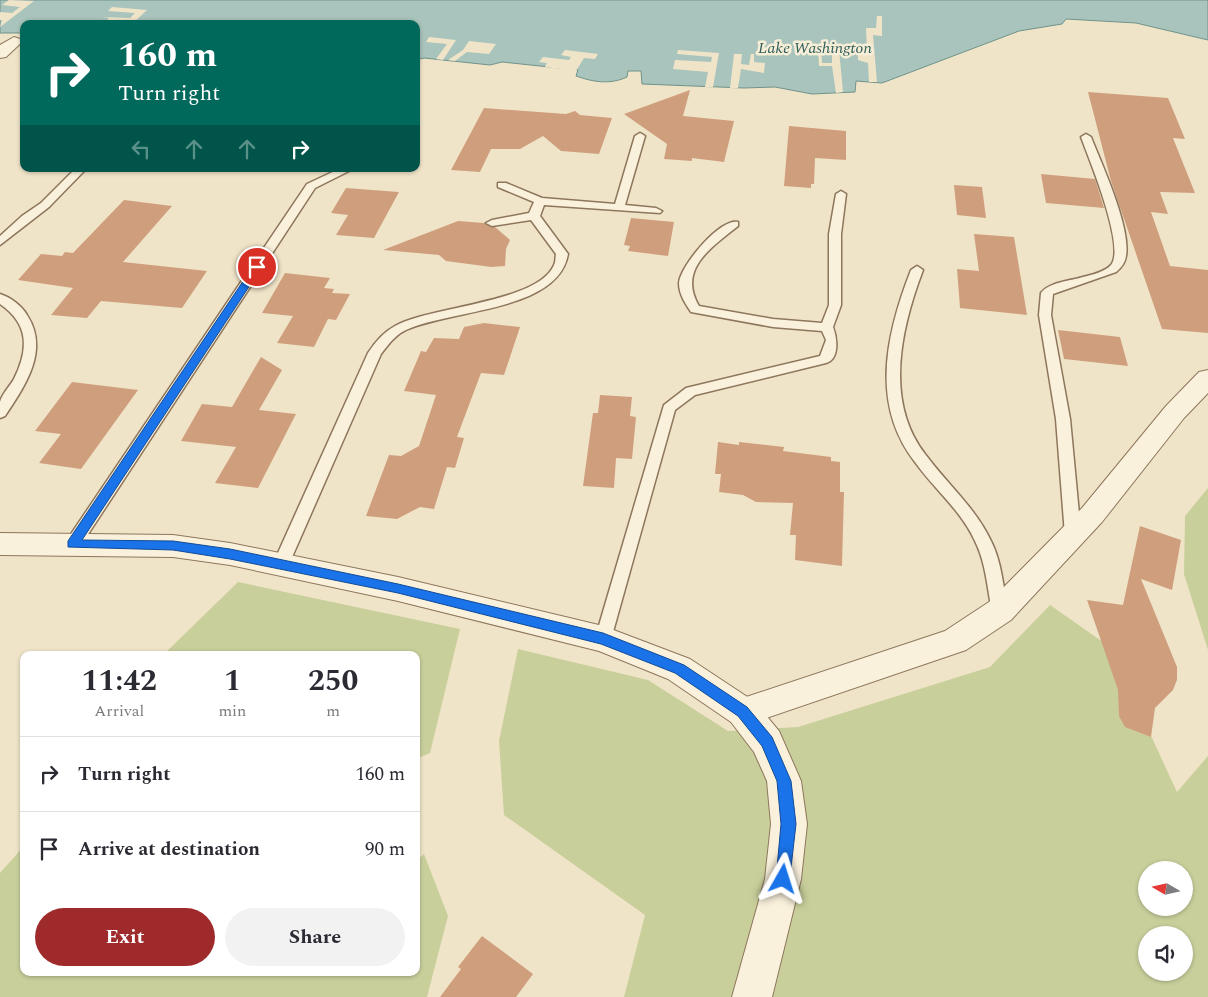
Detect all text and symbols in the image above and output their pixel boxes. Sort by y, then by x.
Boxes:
text: 160 m [118,29,217,82]
water label: Lake Washington [758,36,872,60]
icon: right [35,40,100,105]
text: Turn right [118,77,220,110]
icon: left [127,135,155,163]
icon: ahead [180,135,208,163]
icon: ahead [233,135,261,163]
icon: right [286,135,314,163]
pin [236,246,278,288]
icon: arrive [243,253,271,281]
text: 11:42 [82,658,157,704]
text: 1 [224,658,241,704]
text: 250 [308,658,358,704]
text: Arrival [94,699,144,723]
text: min [218,699,246,723]
text: m [326,699,340,723]
icon: right [35,760,63,788]
text: Turn right [78,760,171,789]
text: 160 m [355,760,405,789]
icon: arrive [35,835,63,863]
text: Arrive at destination [78,835,260,864]
text: 90 m [365,835,405,864]
position arrow [756,852,808,904]
north arrow [1138,861,1192,916]
map controls [1138,861,1193,981]
button: Exit [35,908,215,966]
button: Share [225,908,405,966]
button: sound [1138,926,1193,981]

